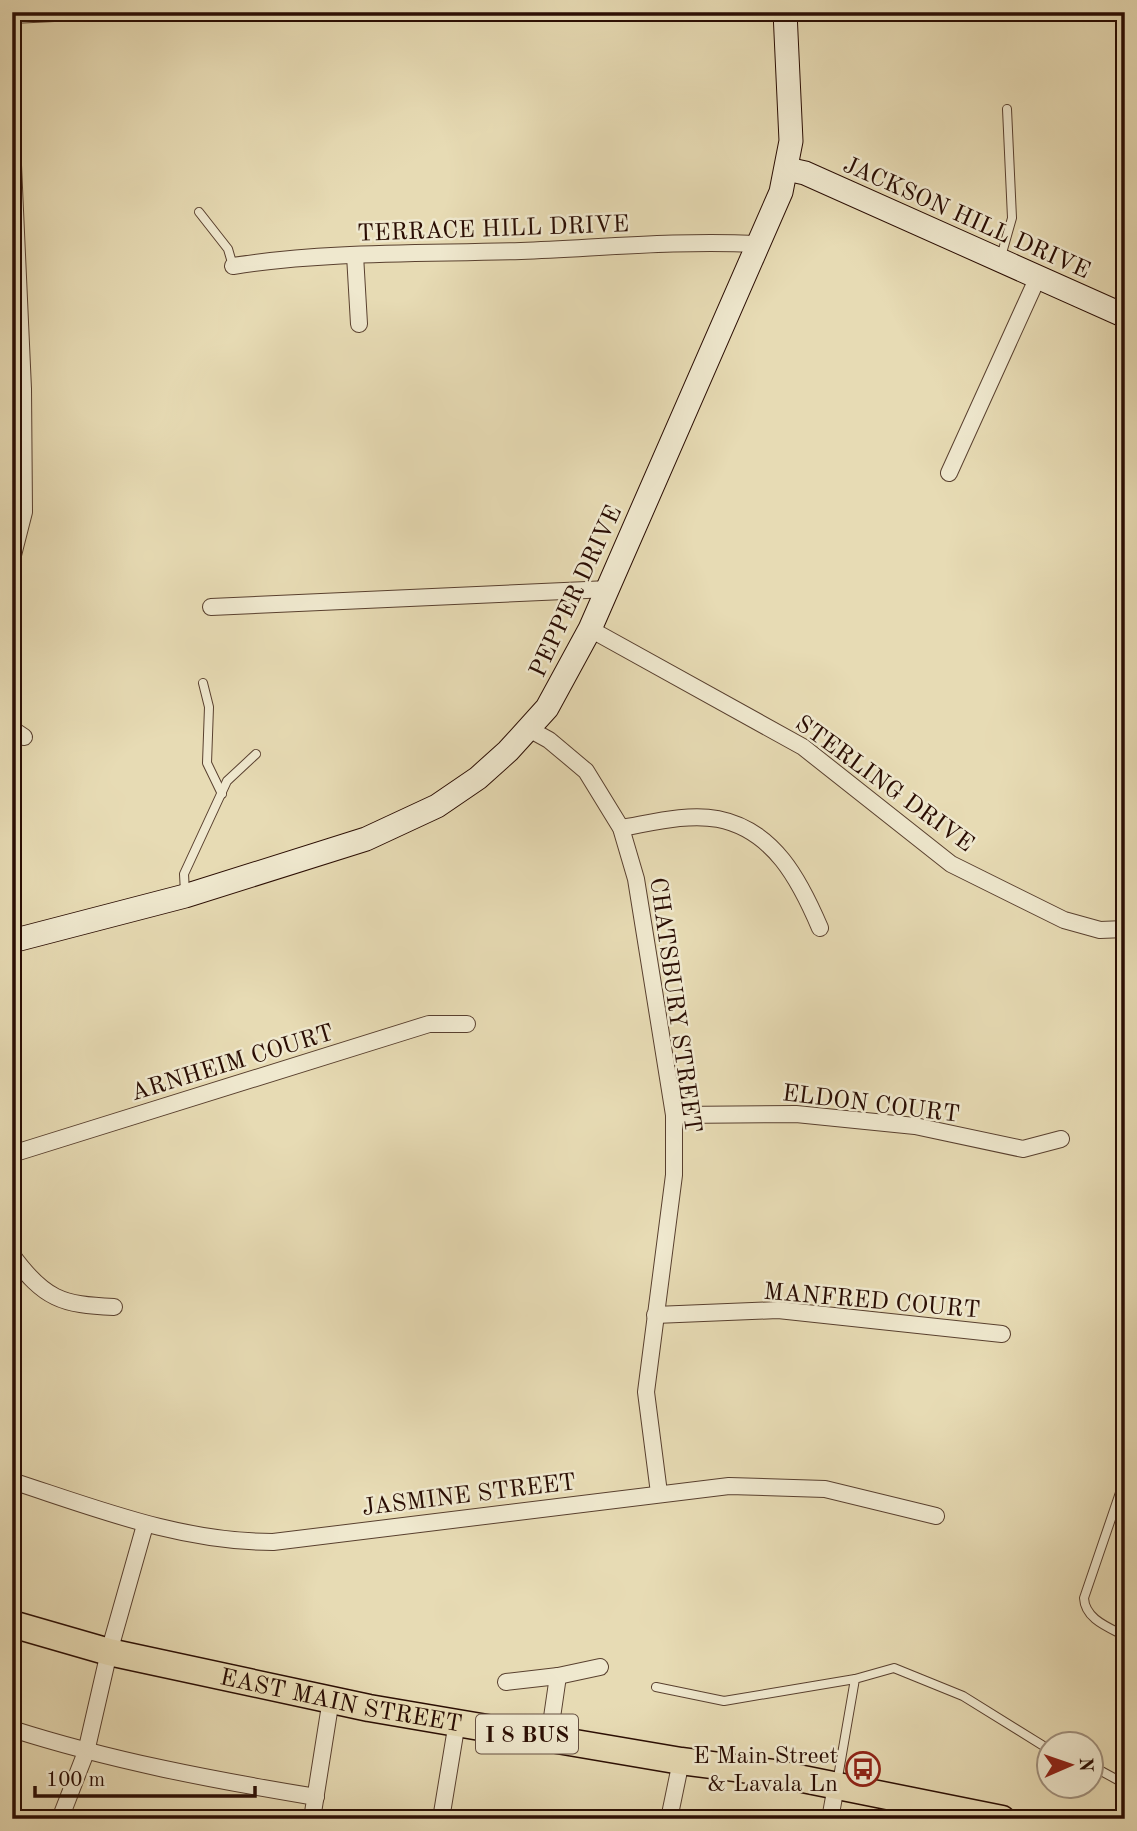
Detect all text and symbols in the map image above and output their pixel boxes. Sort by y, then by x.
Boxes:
street label: JACKSON HILL DRIVE [839,153,1093,284]
street label: TERRACE HILL DRIVE [357,213,630,247]
street label: PEPPER DRIVE [527,502,627,681]
street label: STERLING DRIVE [790,712,978,857]
street label: CHATSBURY STREET [644,876,704,1135]
street label: ARNHEIM COURT [128,1022,337,1106]
street label: ELDON COURT [781,1082,961,1128]
street label: MANFRED COURT [762,1281,981,1323]
street label: JASMINE STREET [361,1471,578,1521]
street label: EAST MAIN STREET [217,1666,464,1738]
road number: I 8 BUS [476,1714,578,1754]
north arrow [1036,1730,1106,1800]
place label: E Main Street & Lavala Ln [693,1745,838,1797]
bus stop icon: E Main Street & Lavala Ln [844,1750,882,1788]
scale bar [35,1754,256,1798]
text: N [1075,1757,1094,1773]
text: 100 m [46,1770,105,1791]

